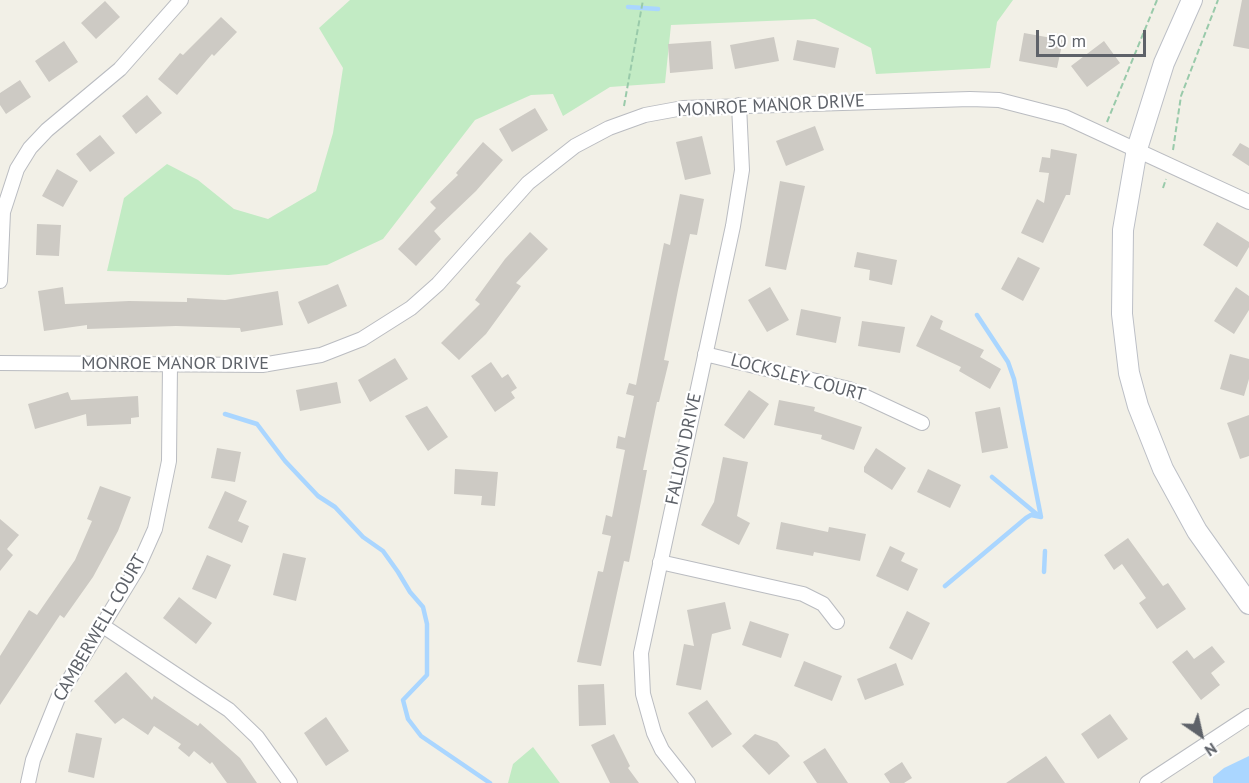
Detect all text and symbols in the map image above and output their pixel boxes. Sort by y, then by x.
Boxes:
scale bar [1039,18,1148,56]
text: 50 m [1047,29,1086,52]
street label: MONROE MANOR DRIVE [677,90,865,122]
street label: LOCKSLEY COURT [728,350,868,406]
street label: MONROE MANOR DRIVE [81,353,269,375]
street label: FALLON DRIVE [662,391,706,507]
street label: CAMBERWELL COURT [49,551,151,705]
north arrow [1171,705,1231,765]
text: N [1201,739,1221,761]

